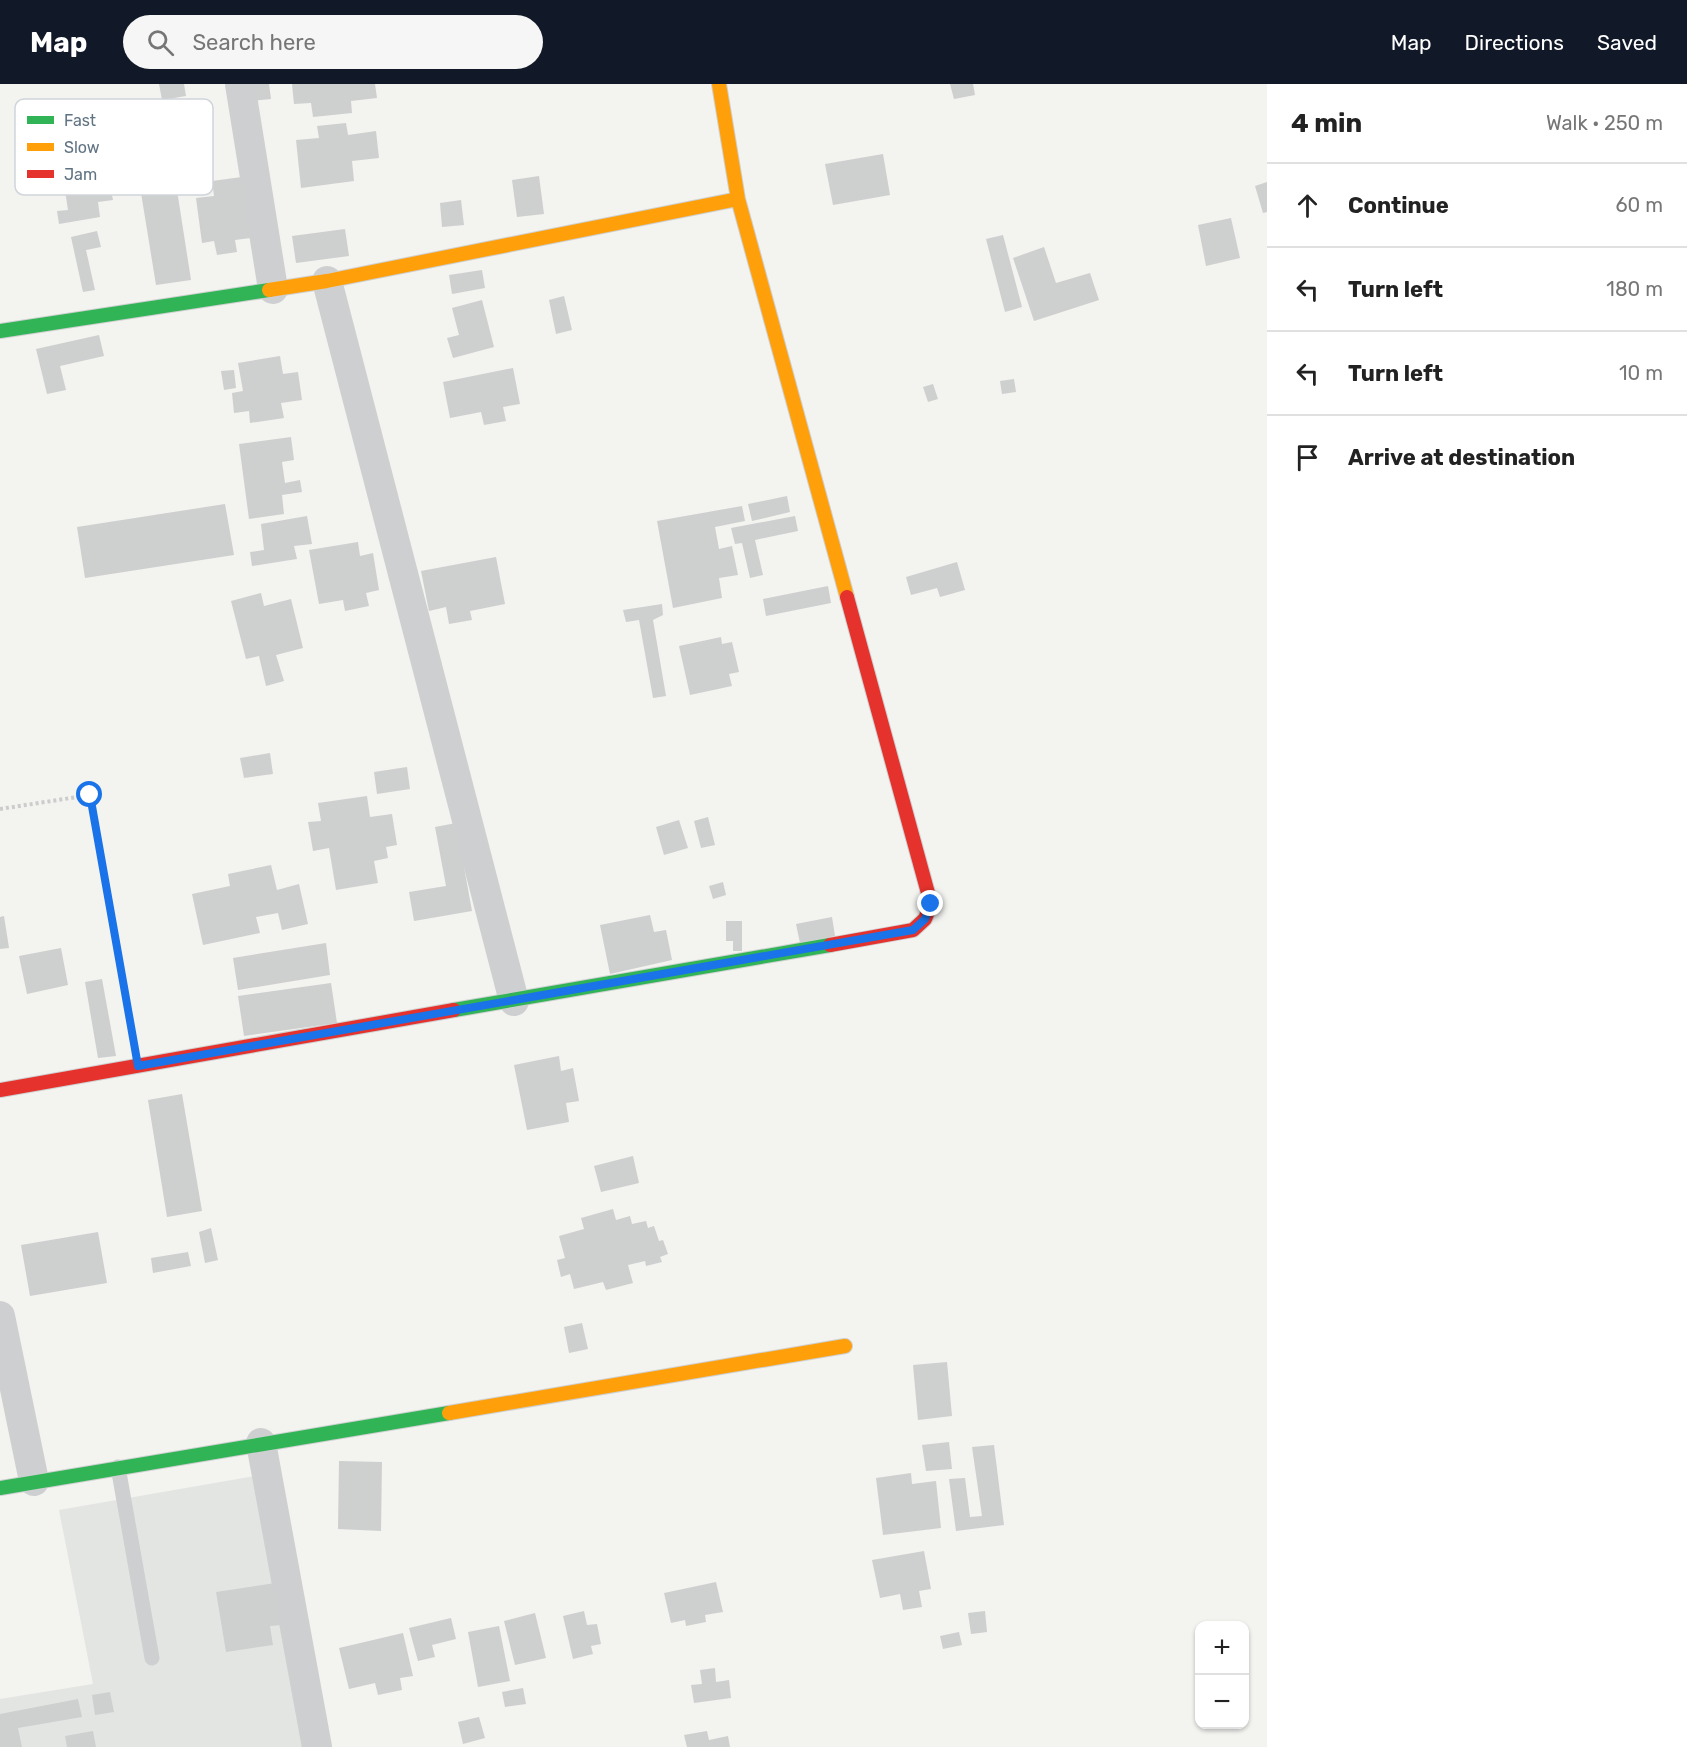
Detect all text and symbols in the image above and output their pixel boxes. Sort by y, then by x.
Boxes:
search box [123,15,543,69]
text: Map [30,26,87,59]
icon: search [144,26,177,59]
text: Search here [192,29,316,56]
text: Map [1391,30,1432,55]
text: Directions [1465,30,1564,55]
text: Saved [1597,30,1657,55]
legend [15,99,213,195]
text: 4 min [1291,108,1362,139]
text: Fast [64,111,96,130]
text: Walk · 250 m [1546,111,1663,135]
text: Slow [64,138,100,157]
text: Jam [64,165,97,184]
icon: ahead [1291,189,1324,222]
text: Continue [1348,192,1449,219]
text: 60 m [1616,193,1663,217]
icon: left [1291,273,1324,306]
text: Turn left [1348,276,1443,303]
text: 180 m [1606,277,1663,301]
icon: left [1291,357,1324,390]
text: Turn left [1348,360,1443,387]
text: 10 m [1619,361,1663,385]
icon: arrive [1291,441,1324,474]
text: Arrive at destination [1348,444,1575,471]
route start [76,781,102,807]
route end [917,890,943,916]
map controls [1195,1621,1249,1729]
button: + [1195,1621,1249,1675]
button: − [1195,1675,1249,1729]

